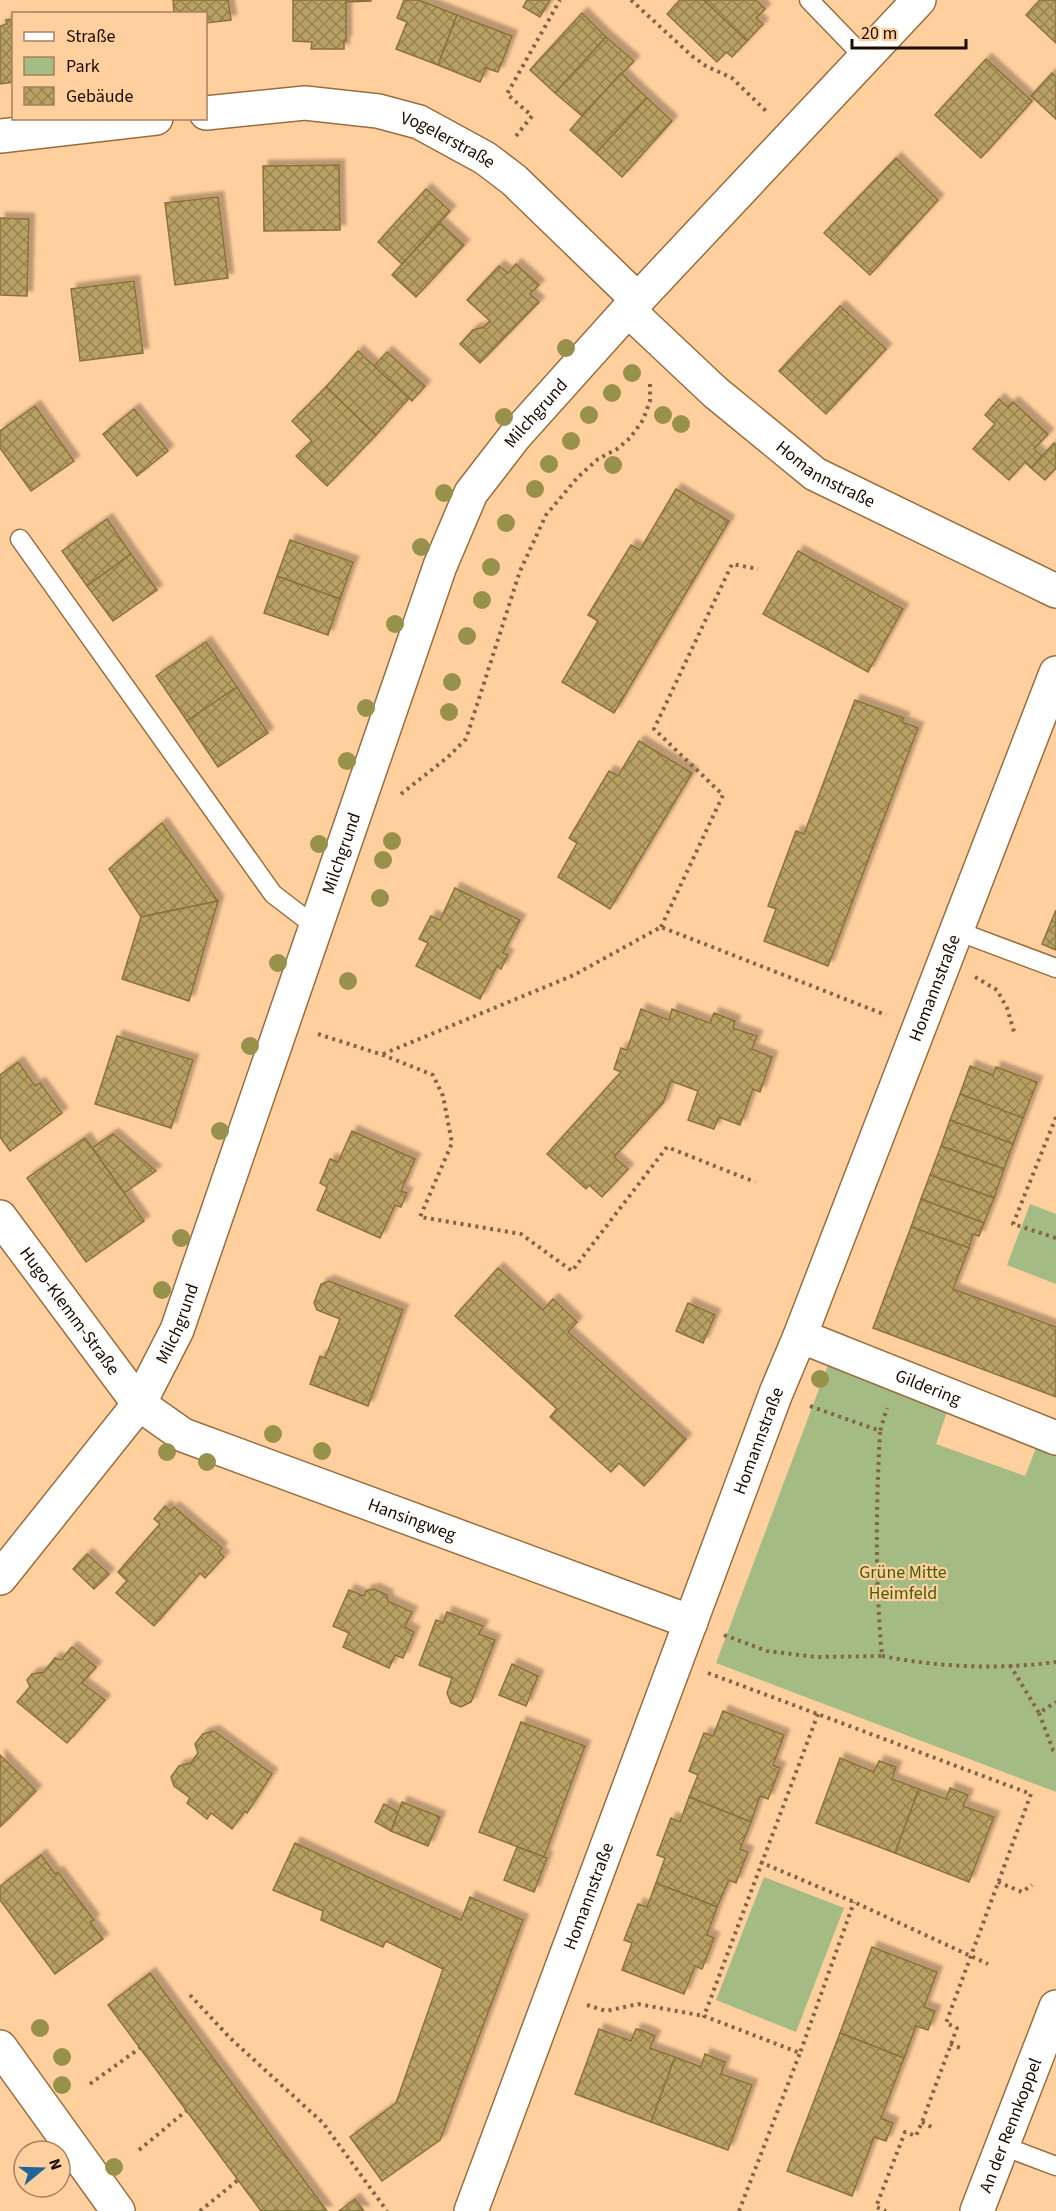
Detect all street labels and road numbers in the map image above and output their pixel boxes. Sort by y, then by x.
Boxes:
street label: Vogelerstraße [398,105,501,174]
street label: Milchgrund [498,373,573,453]
street label: Homannstraße [771,434,879,514]
street label: Milchgrund [315,809,367,898]
street label: Homannstraße [902,931,966,1045]
street label: Hugo-Klemm-Straße [14,1241,126,1380]
street label: Milchgrund [149,1280,205,1368]
street label: Gildering [892,1363,965,1411]
street label: Homannstraße [727,1383,790,1498]
street label: Hansingweg [365,1492,460,1547]
street label: Homannstraße [557,1839,620,1953]
street label: An der Rennkoppel [973,2054,1048,2196]

